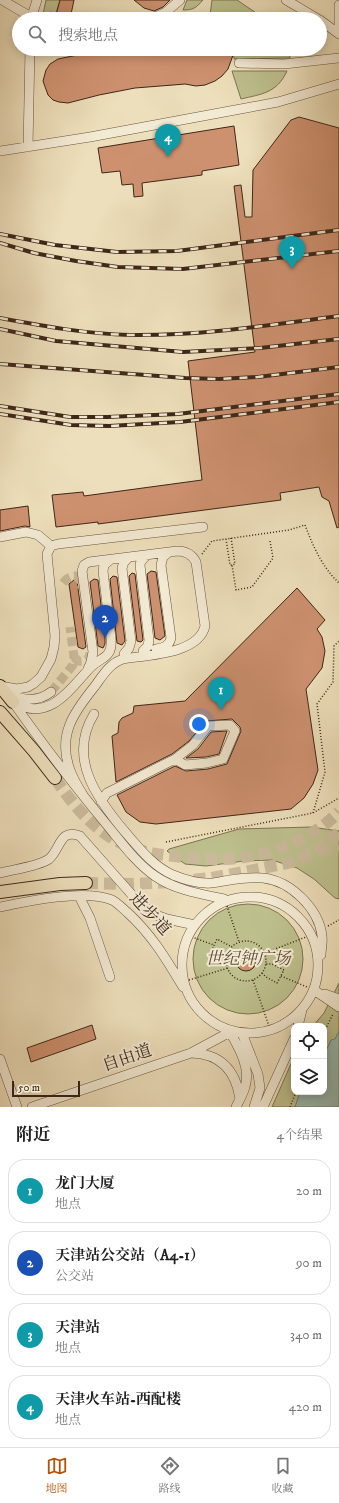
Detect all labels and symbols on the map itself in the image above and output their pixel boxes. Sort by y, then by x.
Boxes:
pin: 4 [155,124,181,157]
pin: 3 [279,236,305,269]
pin: 2 [92,605,118,638]
pin: 1 [208,677,234,710]
your location [189,714,209,734]
street label: 进步道 [125,888,175,940]
park label: 世纪钟广场 [206,948,292,970]
street label: 自由道 [99,1039,155,1077]
scale bar [12,1079,80,1098]

